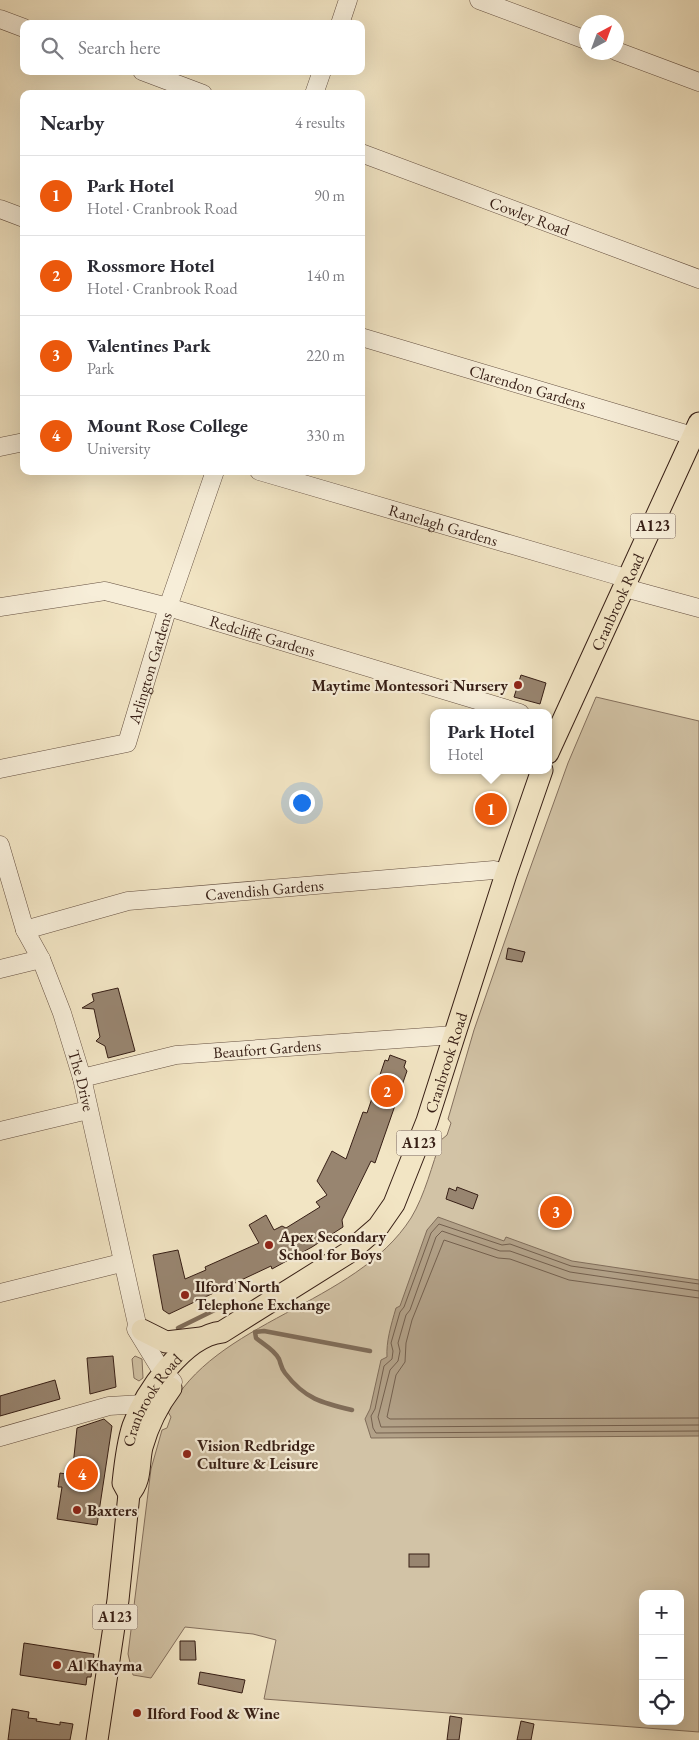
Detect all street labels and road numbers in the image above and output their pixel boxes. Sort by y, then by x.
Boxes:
street label: Cowley Road [487,192,573,241]
street label: Clarendon Gardens [467,360,588,415]
street label: Ranelagh Gardens [386,499,500,551]
road number: A123 [630,514,676,538]
street label: Cranbrook Road [586,549,649,654]
street label: Arlington Gardens [123,610,177,727]
street label: Redcliffe Gardens [207,610,318,662]
street label: Cavendish Gardens [204,874,325,905]
street label: Cranbrook Road [420,1009,472,1116]
street label: Beaufort Gardens [212,1035,322,1063]
street label: The Drive [63,1047,99,1113]
road number: A123 [396,1130,442,1156]
street label: Cranbrook Road [118,1348,187,1449]
road number: A123 [92,1604,138,1630]

